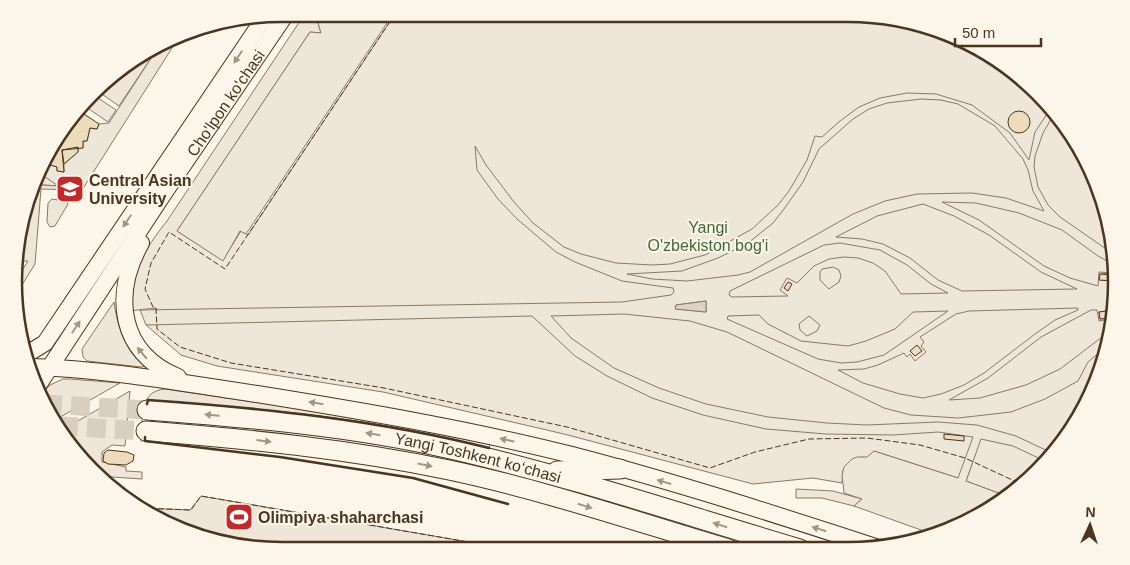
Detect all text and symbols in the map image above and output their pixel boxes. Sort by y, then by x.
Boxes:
scale bar [955,15,1041,47]
text: 50 m [962,24,995,41]
street label: Cho'lpon ko'chasi [184,47,268,159]
one-way arrow [233,50,242,64]
place label: Central Asian University [89,172,192,207]
school or university icon: Central Asian University [55,174,85,204]
one-way arrow [122,214,132,228]
park label: Yangi O'zbekiston bog'i [648,219,768,254]
one-way arrow [71,320,81,333]
one-way arrow [137,346,148,359]
one-way arrow [307,399,323,407]
one-way arrow [204,411,220,419]
one-way arrow [365,430,381,438]
street label: Yangi Toshkent ko‘chasi [394,430,563,486]
one-way arrow [499,436,514,444]
one-way arrow [257,437,273,445]
one-way arrow [417,461,432,469]
one-way arrow [656,477,671,485]
north arrow [1065,500,1115,550]
sports icon: Olimpiya shaharchasi [224,502,254,532]
one-way arrow [578,503,593,511]
text: N [1085,504,1096,520]
place label: Olimpiya shaharchasi [258,509,423,526]
one-way arrow [712,521,727,529]
one-way arrow [812,524,827,532]

